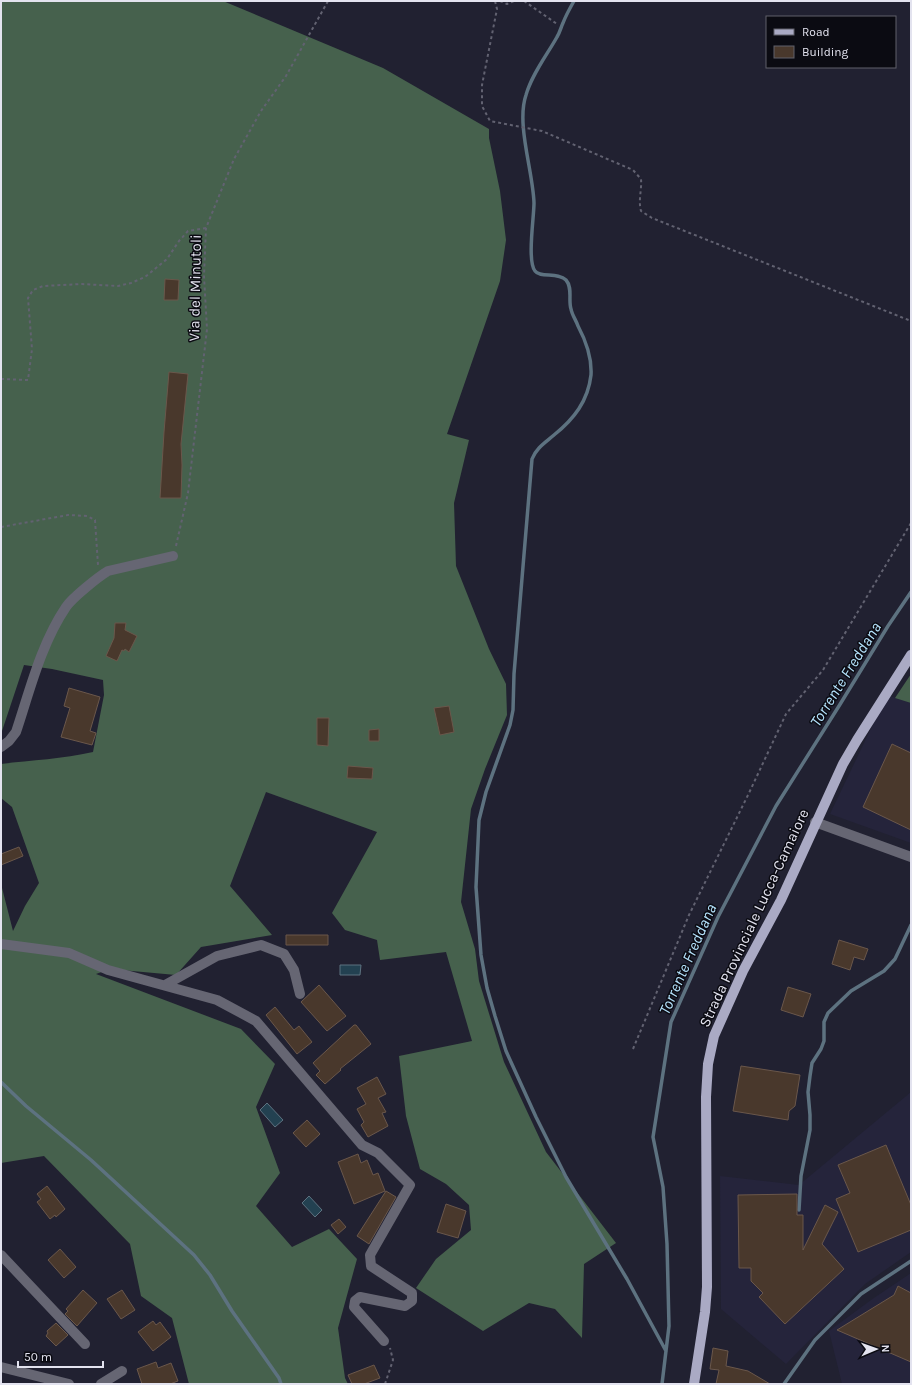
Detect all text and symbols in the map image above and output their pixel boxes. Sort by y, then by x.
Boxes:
legend [766,16,896,68]
text: Road [802,25,830,39]
text: Building [802,45,849,59]
street label: Via del Minutoli [185,234,205,342]
water label: Torrente Freddana [806,619,885,730]
street label: Strada Provinciale Lucca-Camaiore [695,806,813,1030]
water label: Torrente Freddana [654,901,720,1018]
north arrow [856,1329,896,1369]
scale bar [18,1343,103,1369]
text: N [879,1344,892,1353]
text: 50 m [24,1350,52,1364]

